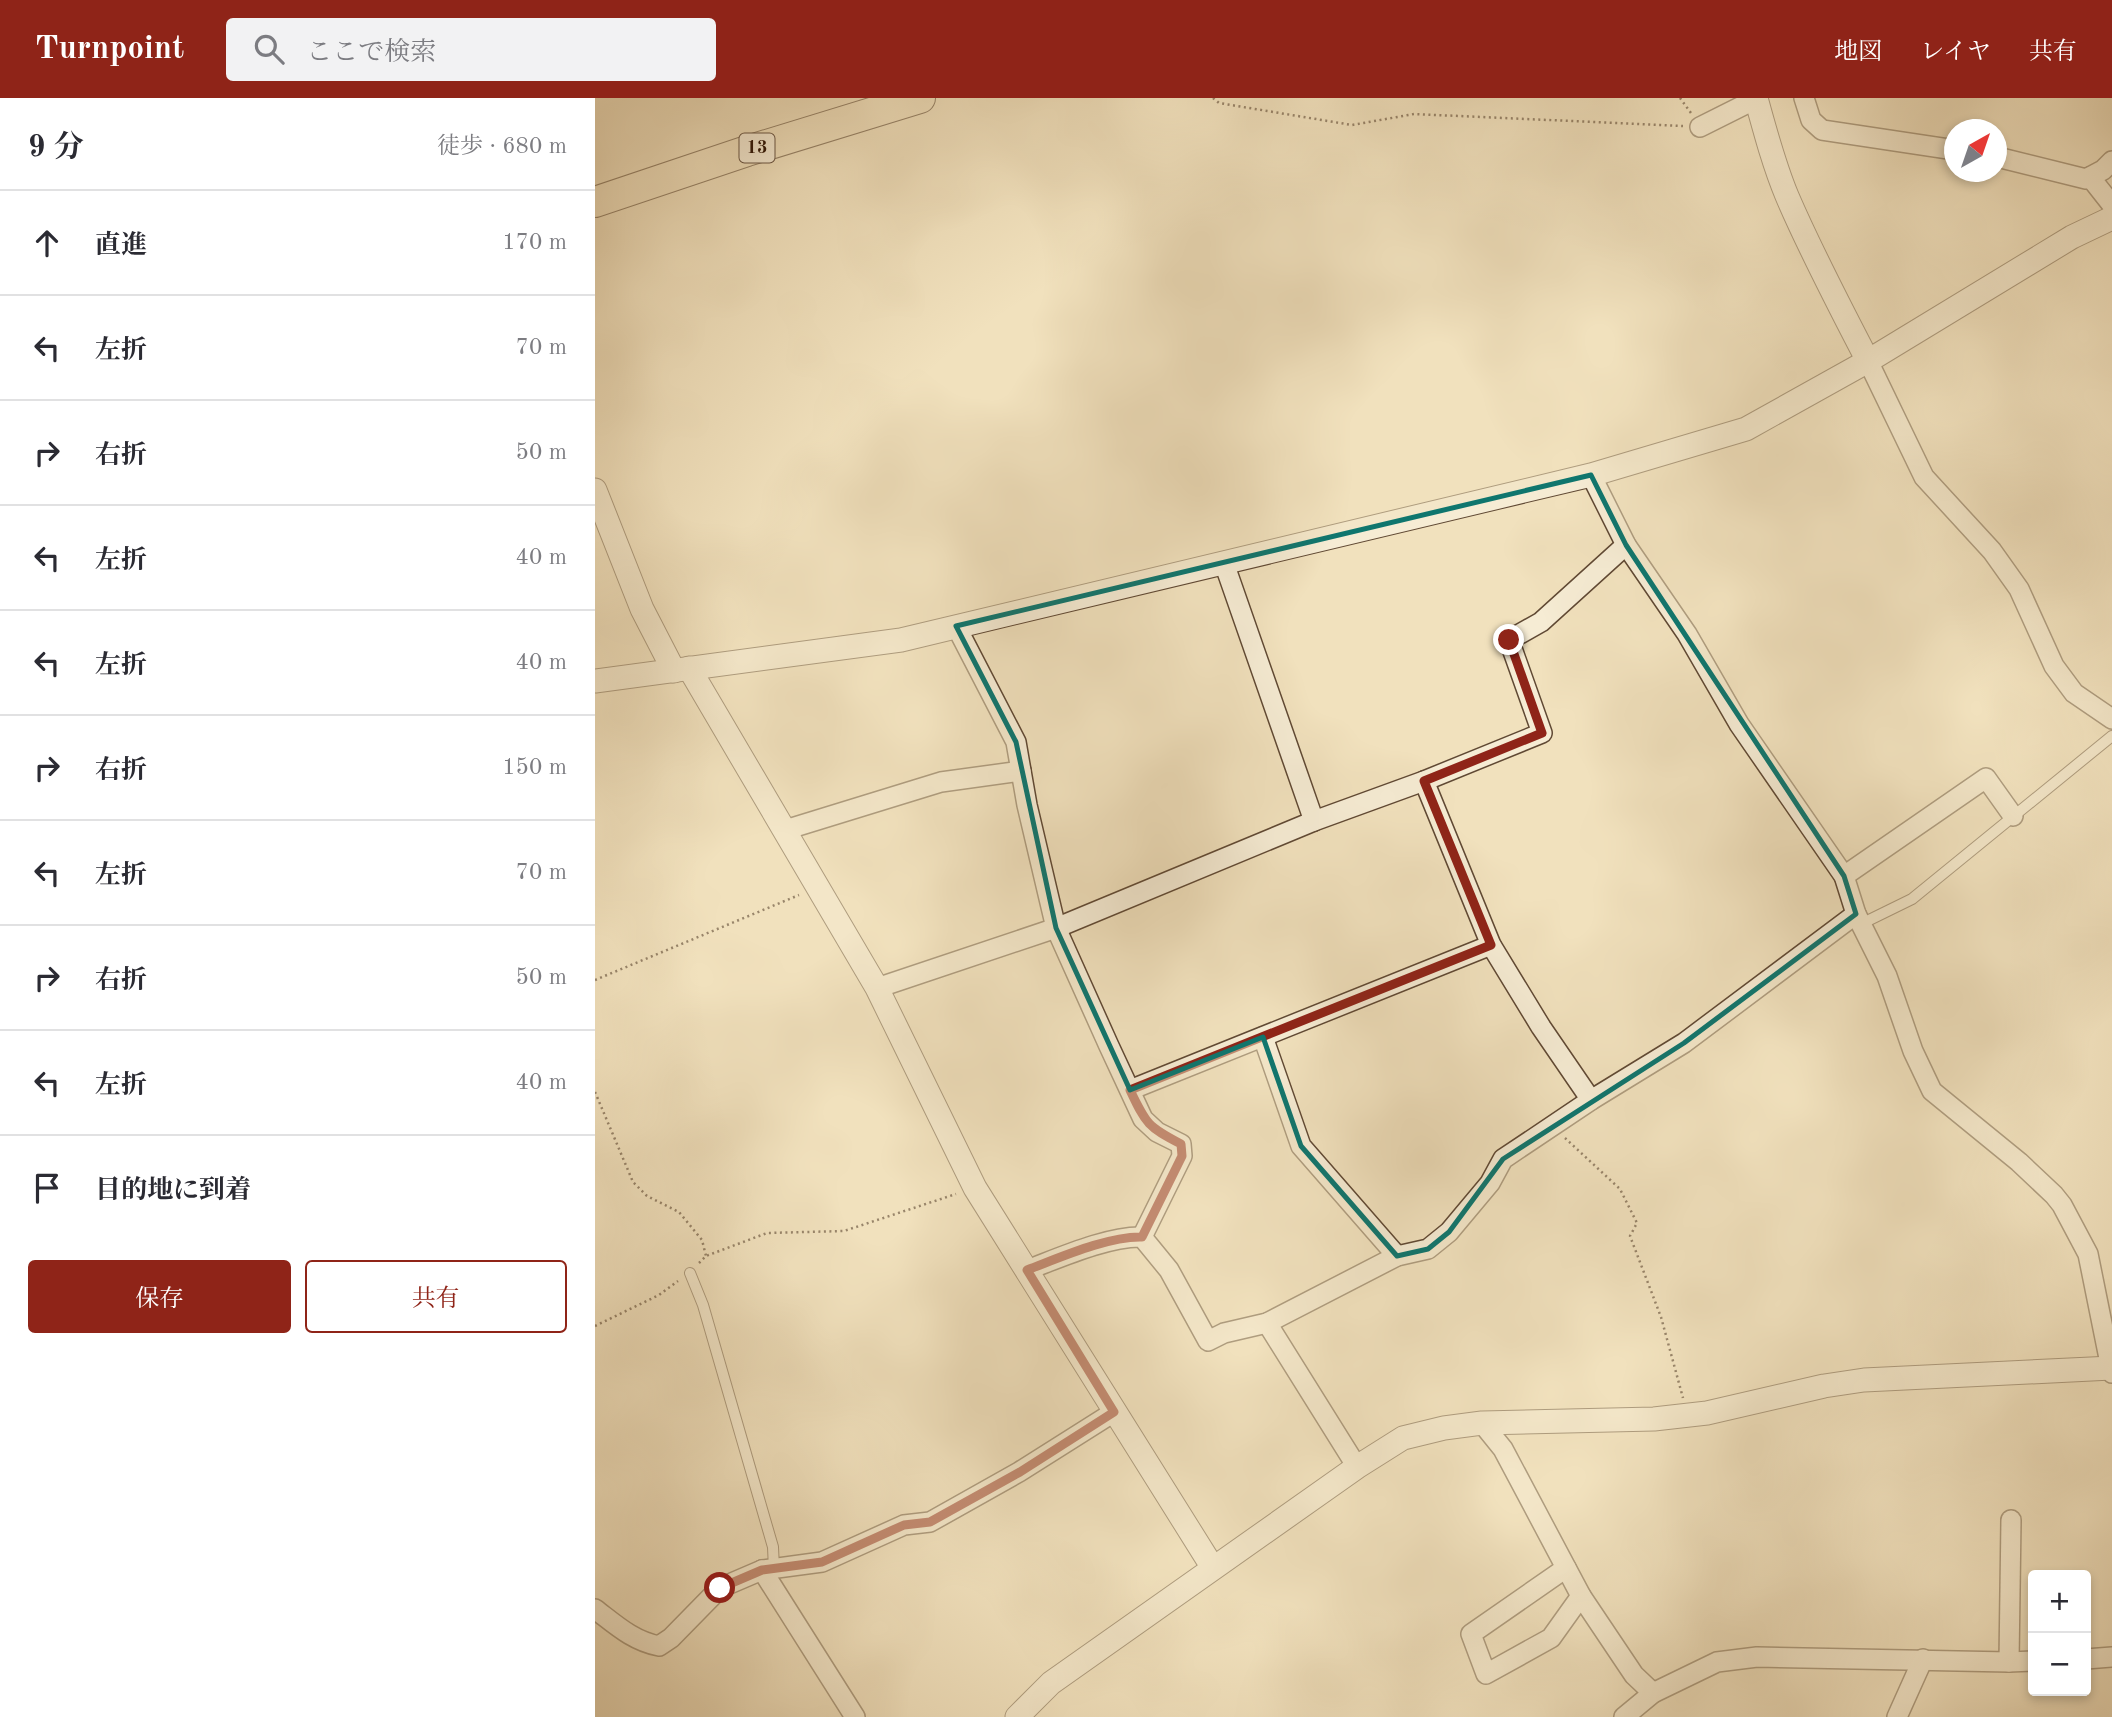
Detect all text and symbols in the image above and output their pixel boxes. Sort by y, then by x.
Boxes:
search box [226,18,716,81]
icon: search [250,30,288,68]
text: Turnpoint [35,33,184,66]
text: ここで検索 [306,40,436,66]
text: 地図 [1834,41,1882,65]
text: レイヤ [1920,41,1991,65]
text: 共有 [2029,41,2077,65]
north arrow [1944,119,2007,182]
text: 9 分 [28,133,84,163]
road number: 13 [739,134,775,162]
text: 徒歩 · 680 m [437,135,567,158]
icon: ahead [28,224,66,262]
text: 170 m [502,231,567,254]
text: 直進 [95,233,147,259]
icon: left [28,329,66,367]
text: 70 m [516,336,567,359]
text: 左折 [95,338,147,364]
icon: right [28,434,66,472]
text: 50 m [516,441,567,464]
text: 右折 [95,443,147,469]
icon: left [28,539,66,577]
text: 40 m [516,546,567,569]
text: 左折 [95,548,147,574]
route end [1493,624,1524,655]
icon: left [28,644,66,682]
text: 40 m [516,651,567,674]
text: 左折 [95,653,147,679]
icon: right [28,749,66,787]
text: 150 m [502,756,567,779]
text: 右折 [95,758,147,784]
icon: left [28,854,66,892]
text: 70 m [516,861,567,884]
text: 左折 [95,863,147,889]
icon: right [28,959,66,997]
text: 50 m [516,966,567,989]
text: 右折 [95,968,147,994]
icon: left [28,1064,66,1102]
text: 40 m [516,1071,567,1094]
text: 左折 [95,1073,147,1099]
icon: arrive [28,1169,66,1207]
text: 目的地に到着 [95,1178,251,1204]
button: 保存 [28,1260,291,1333]
button: 共有 [305,1260,567,1333]
map controls [2028,1570,2091,1696]
button: + [2028,1570,2091,1633]
route start [704,1572,735,1603]
button: − [2028,1633,2091,1696]

